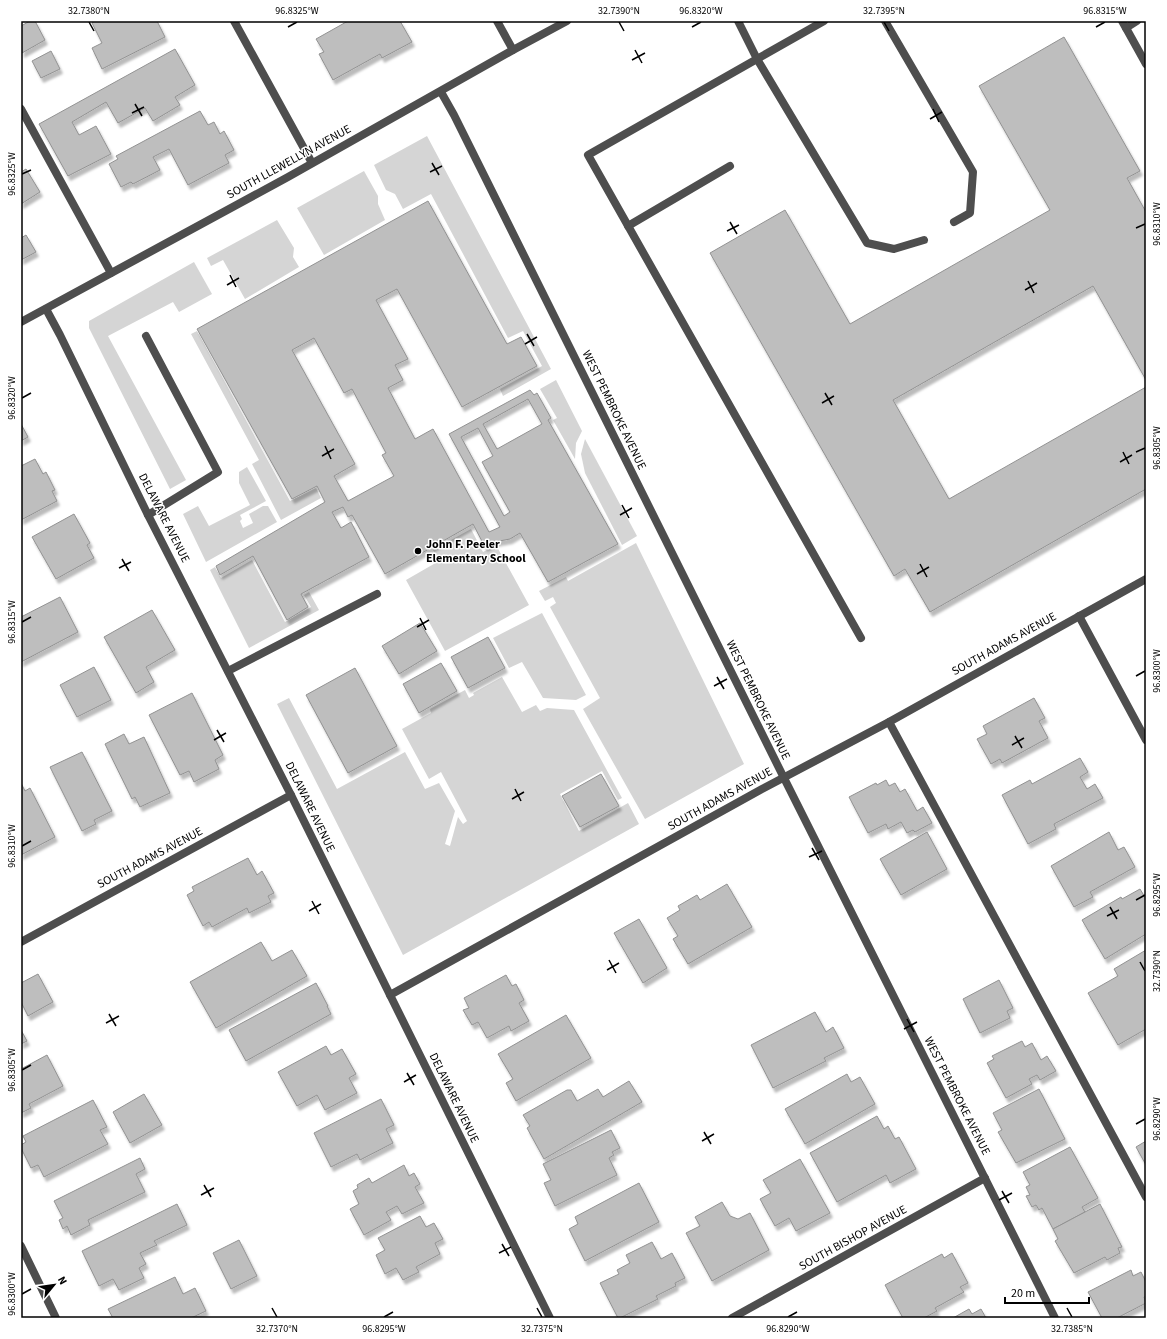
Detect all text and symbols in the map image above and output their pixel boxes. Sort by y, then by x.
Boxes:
text: 32.7380°N [68,4,110,18]
text: 96.8325°W [275,4,319,18]
text: 32.7390°N [598,4,640,18]
text: 96.8320°W [679,4,723,18]
text: 32.7395°N [863,4,905,18]
text: 96.8315°W [1083,4,1127,18]
street label: SOUTH LLEWELLYN AVENUE [224,121,354,203]
text: 96.8325°W [5,152,19,196]
text: 96.8310°W [1150,202,1164,246]
street label: WEST PEMBROKE AVENUE [578,347,650,473]
text: 96.8320°W [5,376,19,420]
text: 96.8305°W [1150,426,1164,470]
street label: DELAWARE AVENUE [134,470,194,566]
place label: John F. Peeler Elementary School [426,536,526,567]
marker: John F. Peeler Elementary School [413,546,423,556]
text: 96.8315°W [5,600,19,644]
street label: SOUTH ADAMS AVENUE [949,608,1059,680]
street label: WEST PEMBROKE AVENUE [722,637,794,763]
text: 96.8300°W [1150,649,1164,693]
street label: DELAWARE AVENUE [281,759,339,855]
street label: SOUTH ADAMS AVENUE [665,763,775,835]
street label: SOUTH ADAMS AVENUE [94,823,206,893]
text: 96.8310°W [5,824,19,868]
text: 96.8295°W [1150,873,1164,917]
text: 32.7390°N [1150,950,1164,992]
street label: WEST PEMBROKE AVENUE [920,1034,994,1158]
text: 96.8305°W [5,1048,19,1092]
street label: DELAWARE AVENUE [425,1050,483,1146]
text: 96.8290°W [1150,1097,1164,1141]
street label: SOUTH BISHOP AVENUE [796,1201,910,1275]
north arrow [34,1265,74,1305]
text: 96.8300°W [5,1272,19,1316]
text: N [54,1274,71,1287]
scale bar [1005,1279,1089,1305]
text: 20 m [1011,1285,1035,1302]
text: 32.7370°N [256,1322,298,1336]
text: 96.8295°W [362,1322,406,1336]
text: 32.7375°N [521,1322,563,1336]
text: 96.8290°W [766,1322,810,1336]
text: 32.7385°N [1051,1322,1093,1336]

